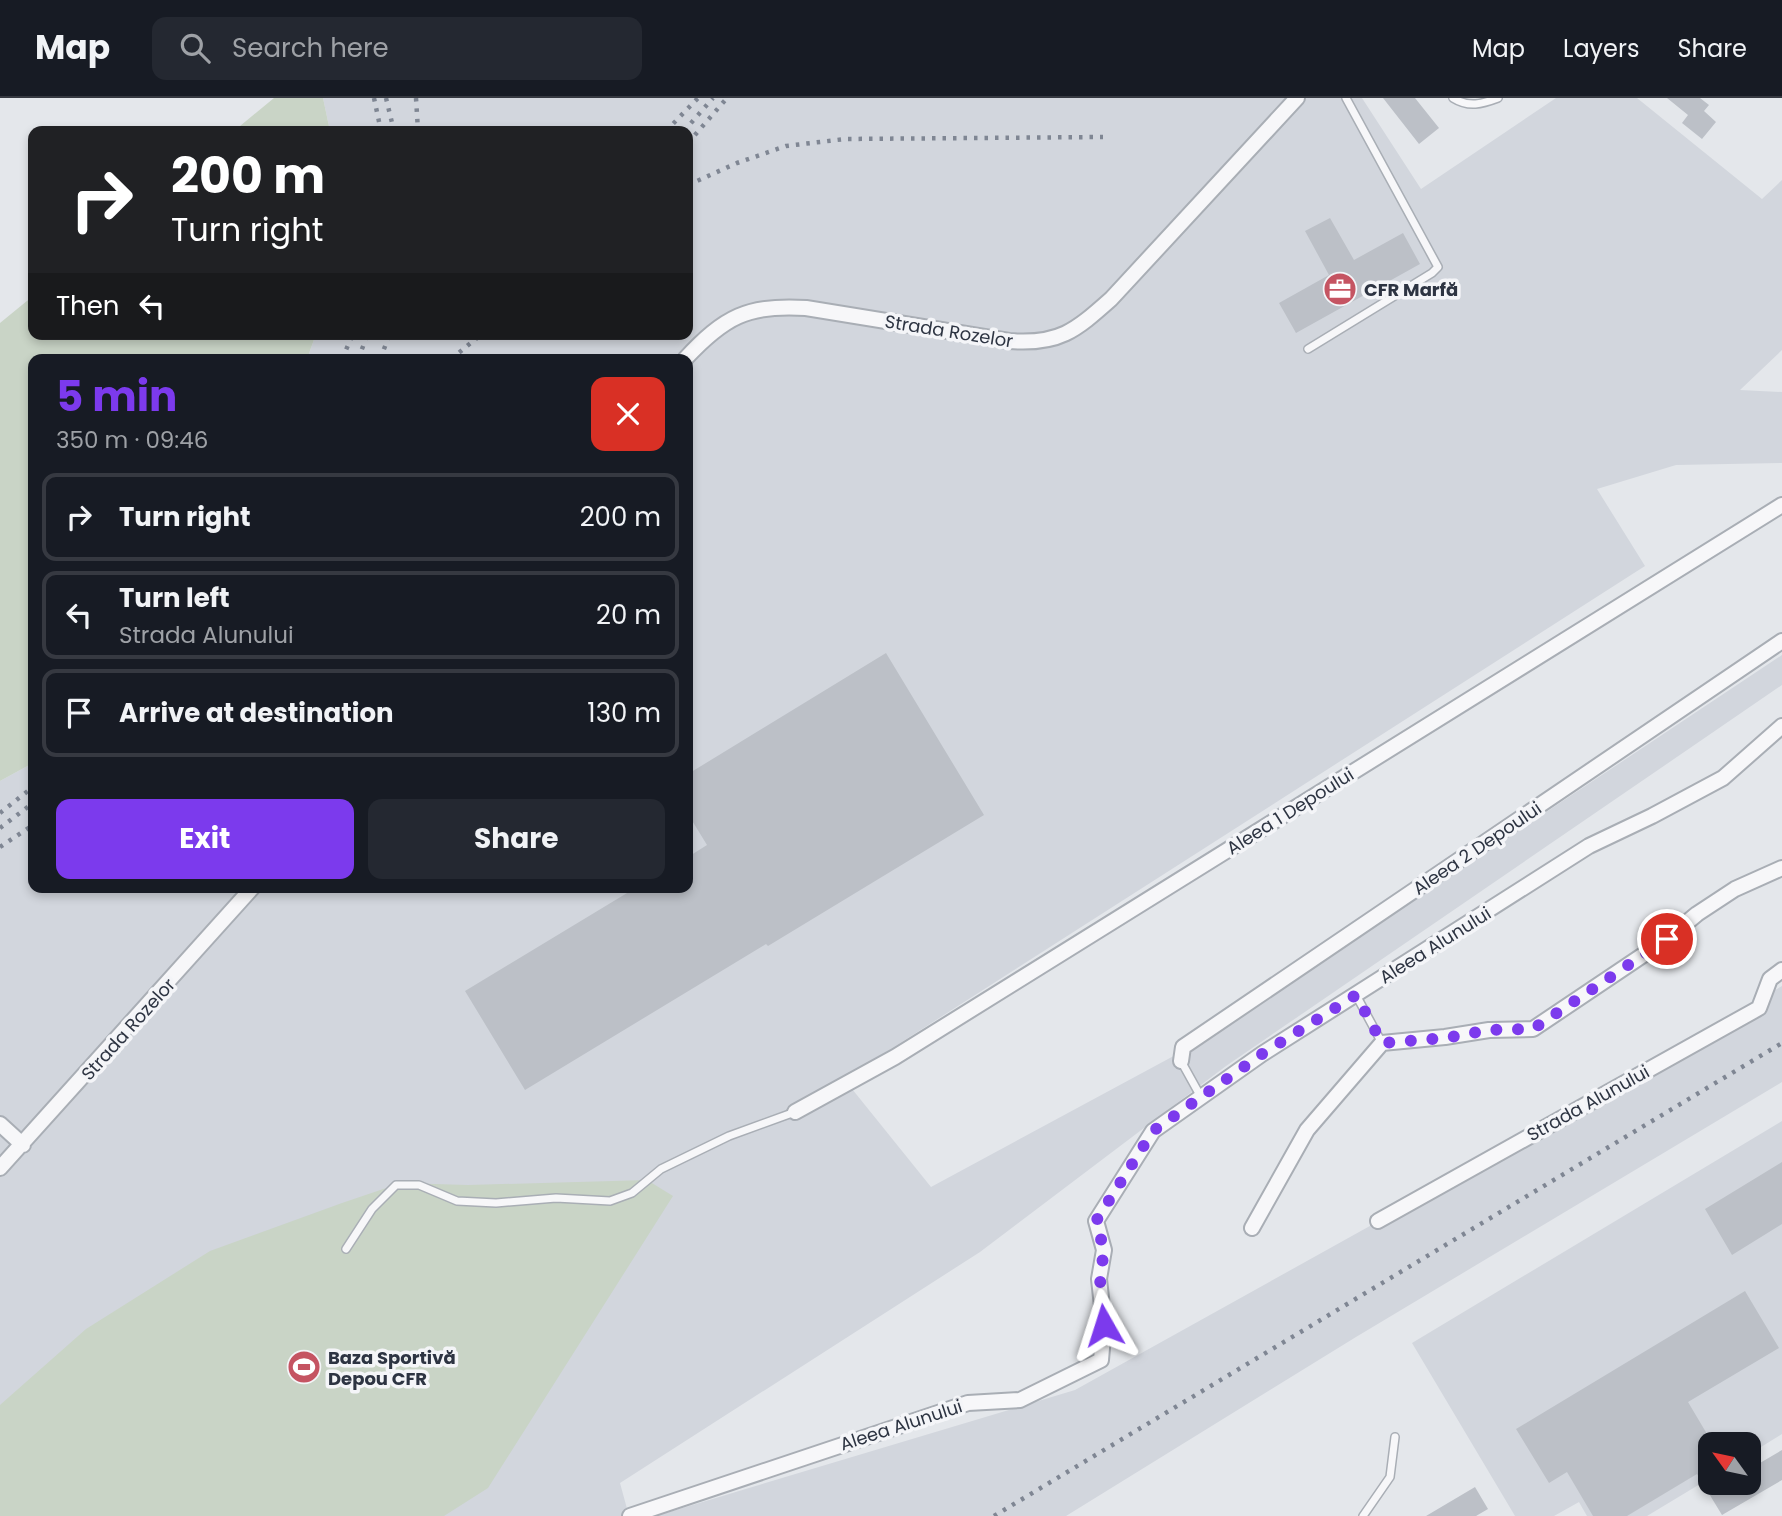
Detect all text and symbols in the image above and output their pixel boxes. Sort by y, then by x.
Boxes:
search box [152,17,642,80]
text: Map [35,24,110,71]
icon: search [176,29,214,67]
text: Search here [232,30,389,66]
text: Map [1472,32,1525,65]
text: Layers [1563,32,1639,65]
text: Share [1677,32,1747,65]
text: 200 m [171,142,325,210]
icon: right [56,154,147,245]
text: Turn right [171,207,323,252]
office icon: CFR Marfă [1321,270,1359,308]
place label: CFR Marfă [1364,277,1458,302]
icon: left [133,287,171,325]
text: Then [56,288,119,324]
street label: Strada Rozelor [883,309,1015,354]
text: 5 min [56,367,177,426]
button: close [591,377,665,451]
text: 350 m · 09:46 [56,424,208,456]
icon: right [60,498,98,536]
text: Turn right [119,499,251,535]
text: 200 m [580,499,661,535]
text: Turn left [119,580,230,616]
icon: left [60,596,98,634]
text: 20 m [596,597,661,633]
text: Strada Alunului [119,619,294,651]
icon: arrive [60,694,98,732]
text: Arrive at destination [119,695,394,731]
text: 130 m [587,695,661,731]
street label: Aleea 1 Depoului [1222,762,1358,860]
street label: Aleea 2 Depoului [1408,796,1546,900]
button: Exit [56,799,354,879]
button: Share [368,799,665,879]
street label: Aleea Alunului [1374,901,1496,989]
pin [1637,909,1697,969]
icon: arrive [1648,920,1686,958]
street label: Strada Rozelor [75,972,181,1086]
street label: Strada Alunului [1522,1059,1654,1147]
position arrow [1067,1288,1141,1362]
place label: Baza Sportivă Depou CFR [328,1345,456,1391]
sports icon: Baza Sportivă Depou CFR [285,1348,323,1386]
street label: Aleea Alunului [837,1393,965,1457]
north arrow [1698,1432,1760,1494]
map controls [1698,1432,1761,1495]

